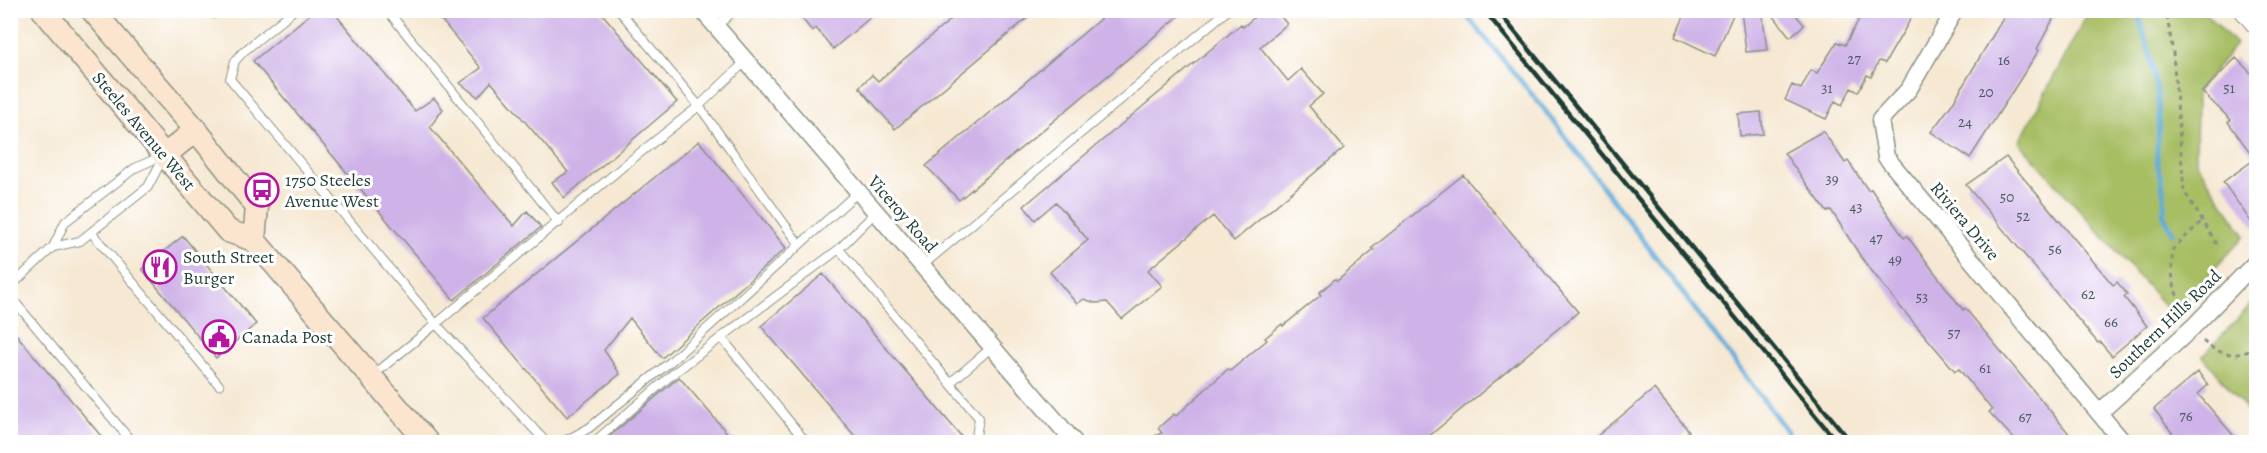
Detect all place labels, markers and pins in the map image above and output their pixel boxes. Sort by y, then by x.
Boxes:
place label: 1750 Steeles Avenue West [284,168,379,213]
bus stop icon: 1750 Steeles Avenue West [244,172,280,208]
place label: South Street Burger [183,245,274,290]
restaurant icon: South Street Burger [142,249,178,285]
public building icon: Canada Post [201,319,237,355]
place label: Canada Post [242,325,333,349]

